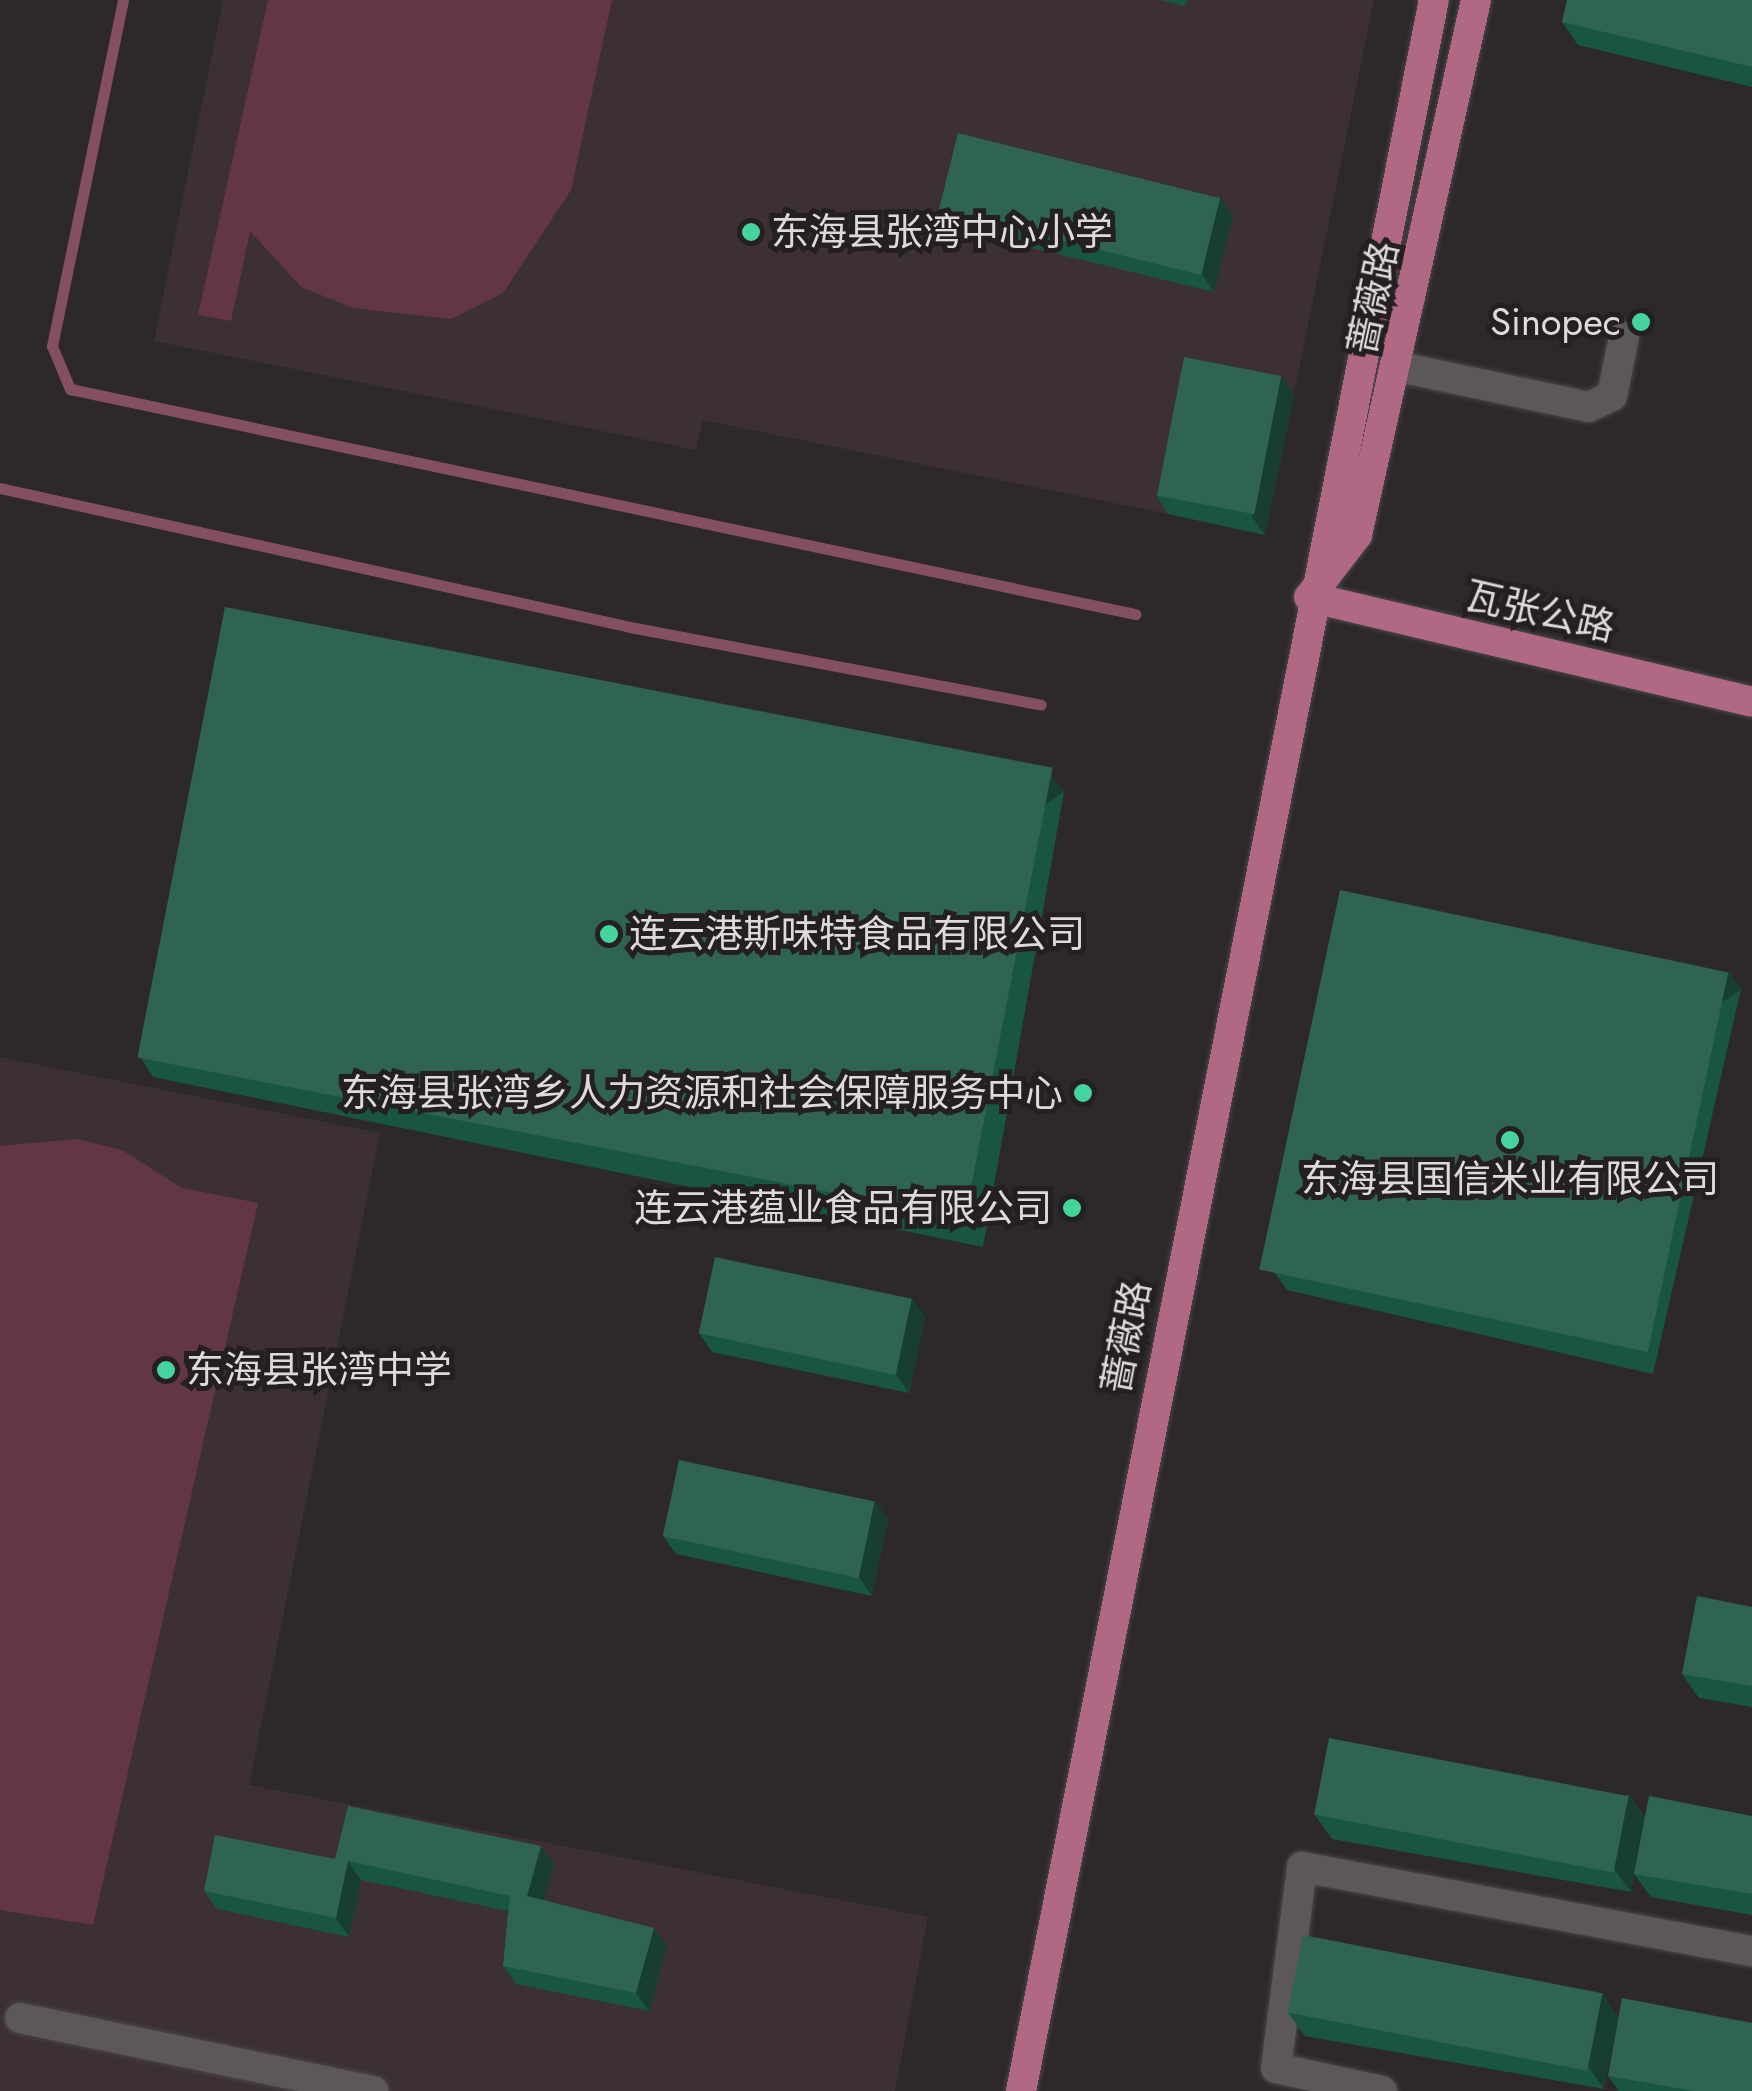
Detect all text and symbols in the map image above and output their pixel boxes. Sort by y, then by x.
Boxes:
place label: 东海县张湾中心小学 [771,209,1113,255]
marker: 东海县张湾中心小学 [740,221,762,243]
street label: 蔷薇路 [1339,238,1407,358]
place label: Sinopec [1490,299,1621,345]
marker: Sinopec [1630,311,1652,333]
street label: 瓦张公路 [1461,572,1619,650]
place label: 连云港斯味特食品有限公司 [629,911,1085,957]
marker: 连云港斯味特食品有限公司 [598,923,620,945]
place label: 东海县张湾乡人力资源和社会保障服务中心 [341,1070,1063,1116]
marker: 东海县张湾乡人力资源和社会保障服务中心 [1072,1082,1094,1104]
marker: 东海县国信米业有限公司 [1499,1129,1521,1151]
place label: 东海县国信米业有限公司 [1301,1156,1719,1202]
place label: 连云港蕴业食品有限公司 [634,1185,1052,1231]
marker: 连云港蕴业食品有限公司 [1061,1197,1083,1219]
street label: 蔷薇路 [1093,1277,1159,1397]
place label: 东海县张湾中学 [186,1347,452,1393]
marker: 东海县张湾中学 [155,1359,177,1381]

